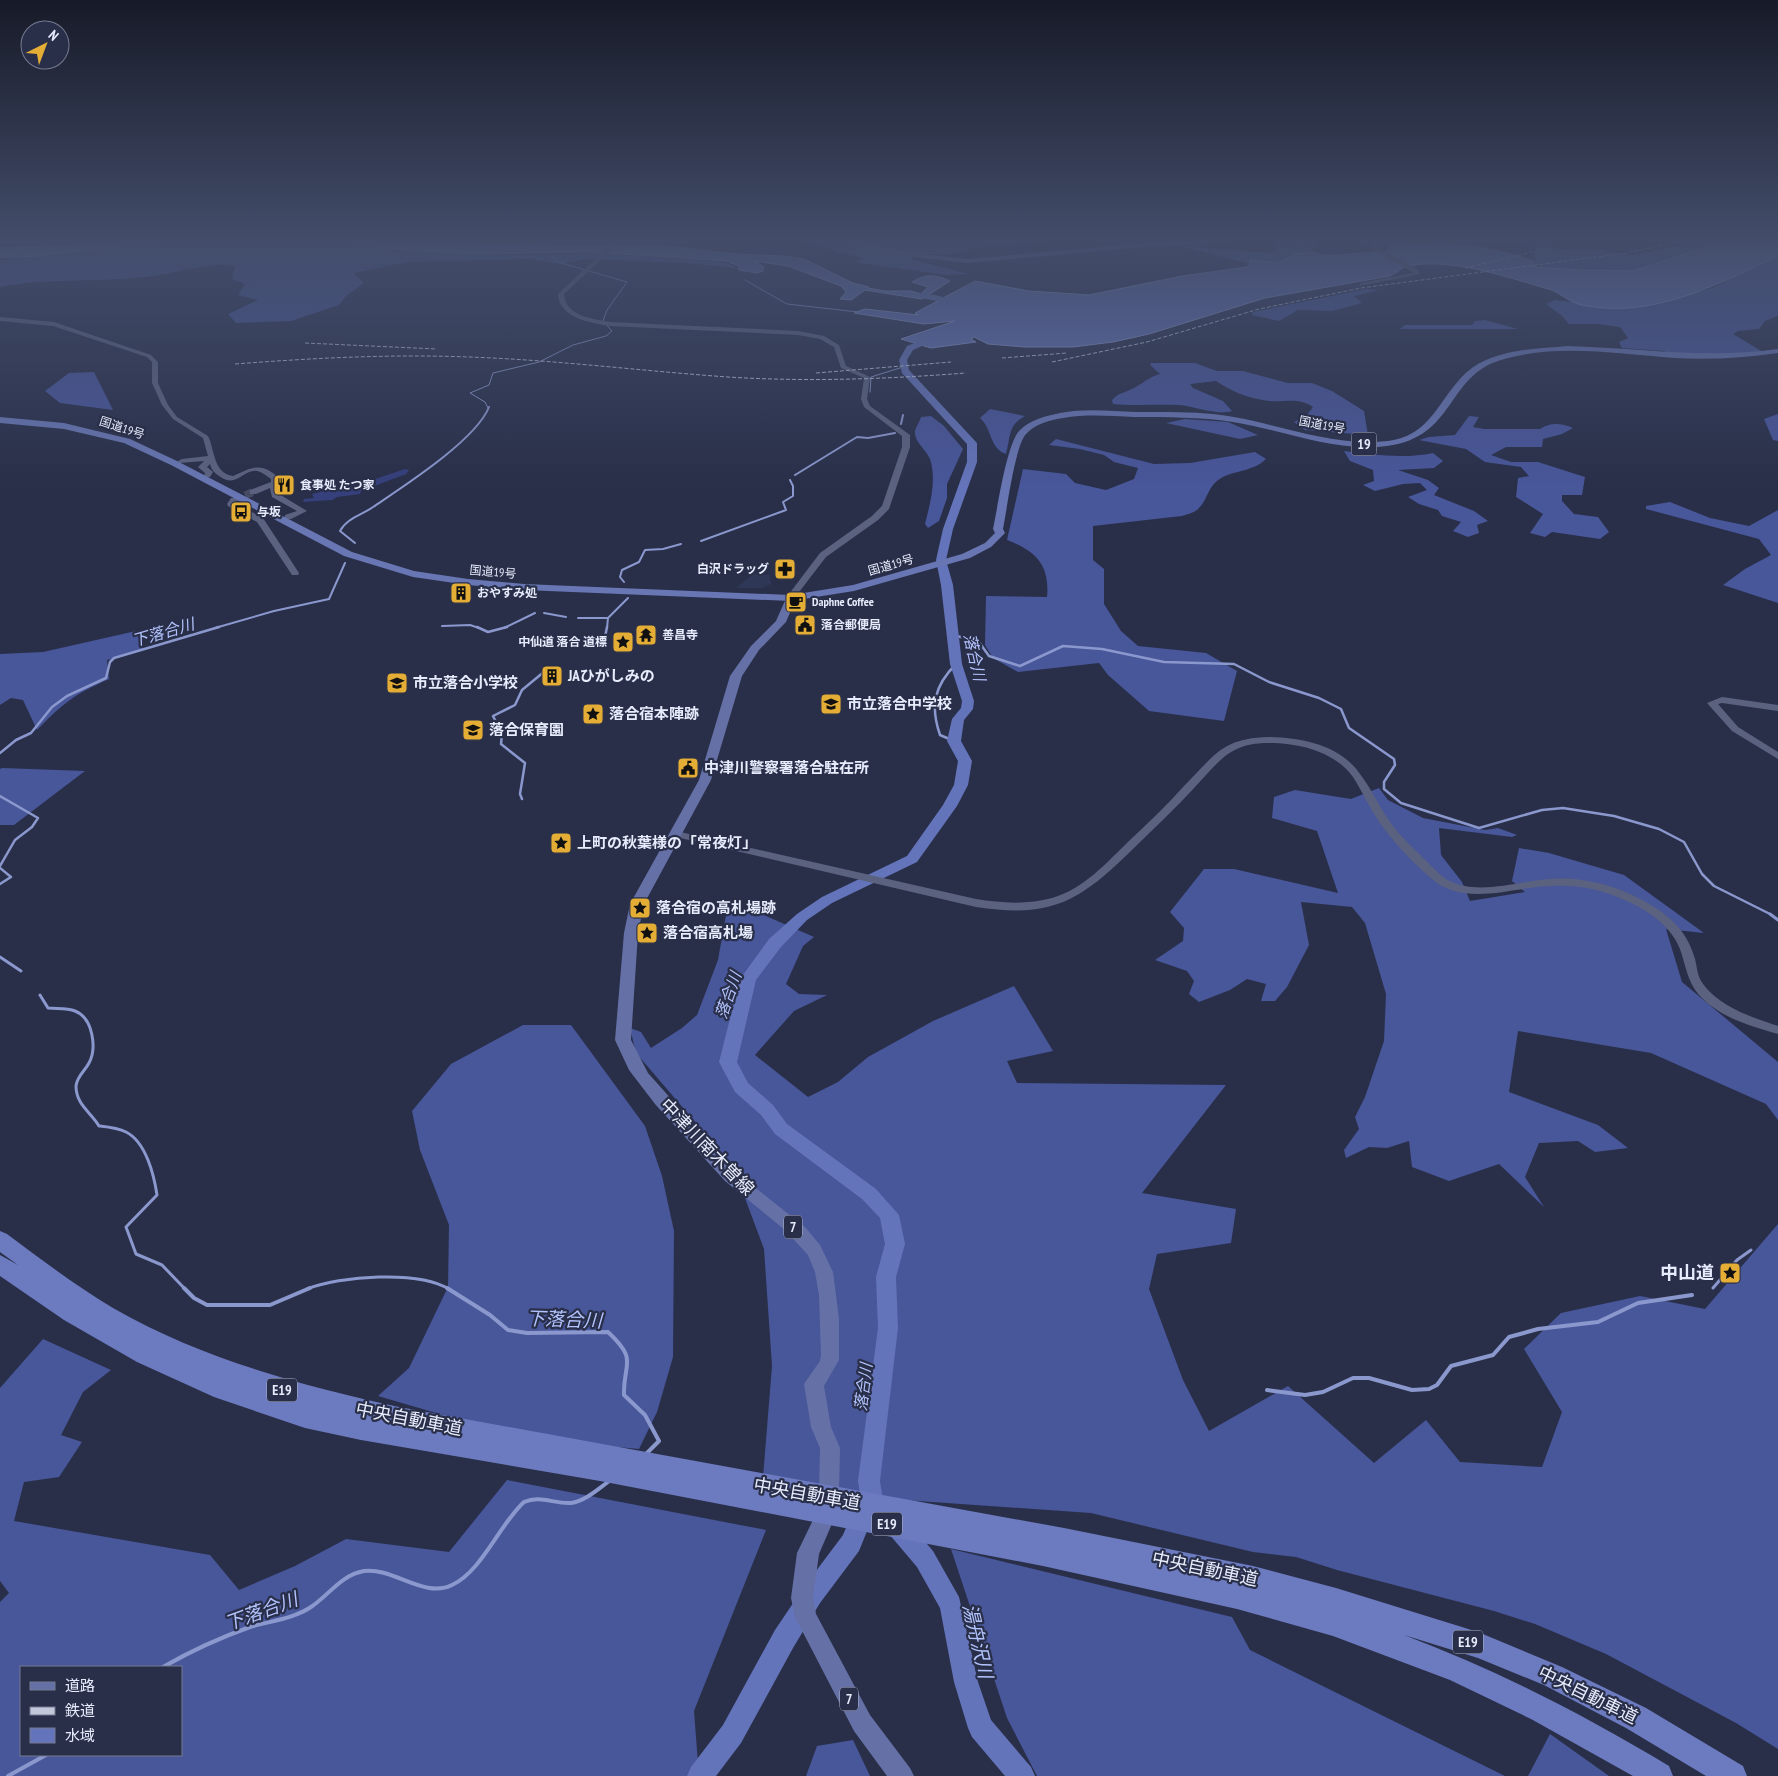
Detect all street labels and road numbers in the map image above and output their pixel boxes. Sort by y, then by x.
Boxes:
street label: 国道19号 [98,413,147,442]
street label: 国道19号 [1298,413,1347,436]
road number: 19 [1352,432,1376,456]
street label: 国道19号 [866,551,915,578]
street label: 国道19号 [469,562,517,581]
street label: 中津川南木曽線 [655,1093,759,1200]
road number: 7 [784,1216,802,1238]
road number: E19 [267,1378,297,1402]
street label: 中央自動車道 [354,1397,464,1440]
street label: 中央自動車道 [752,1473,862,1514]
road number: E19 [872,1512,902,1536]
street label: 中央自動車道 [1150,1546,1260,1591]
road number: E19 [1453,1630,1483,1654]
street label: 中央自動車道 [1535,1661,1642,1729]
road number: 7 [840,1688,858,1710]

